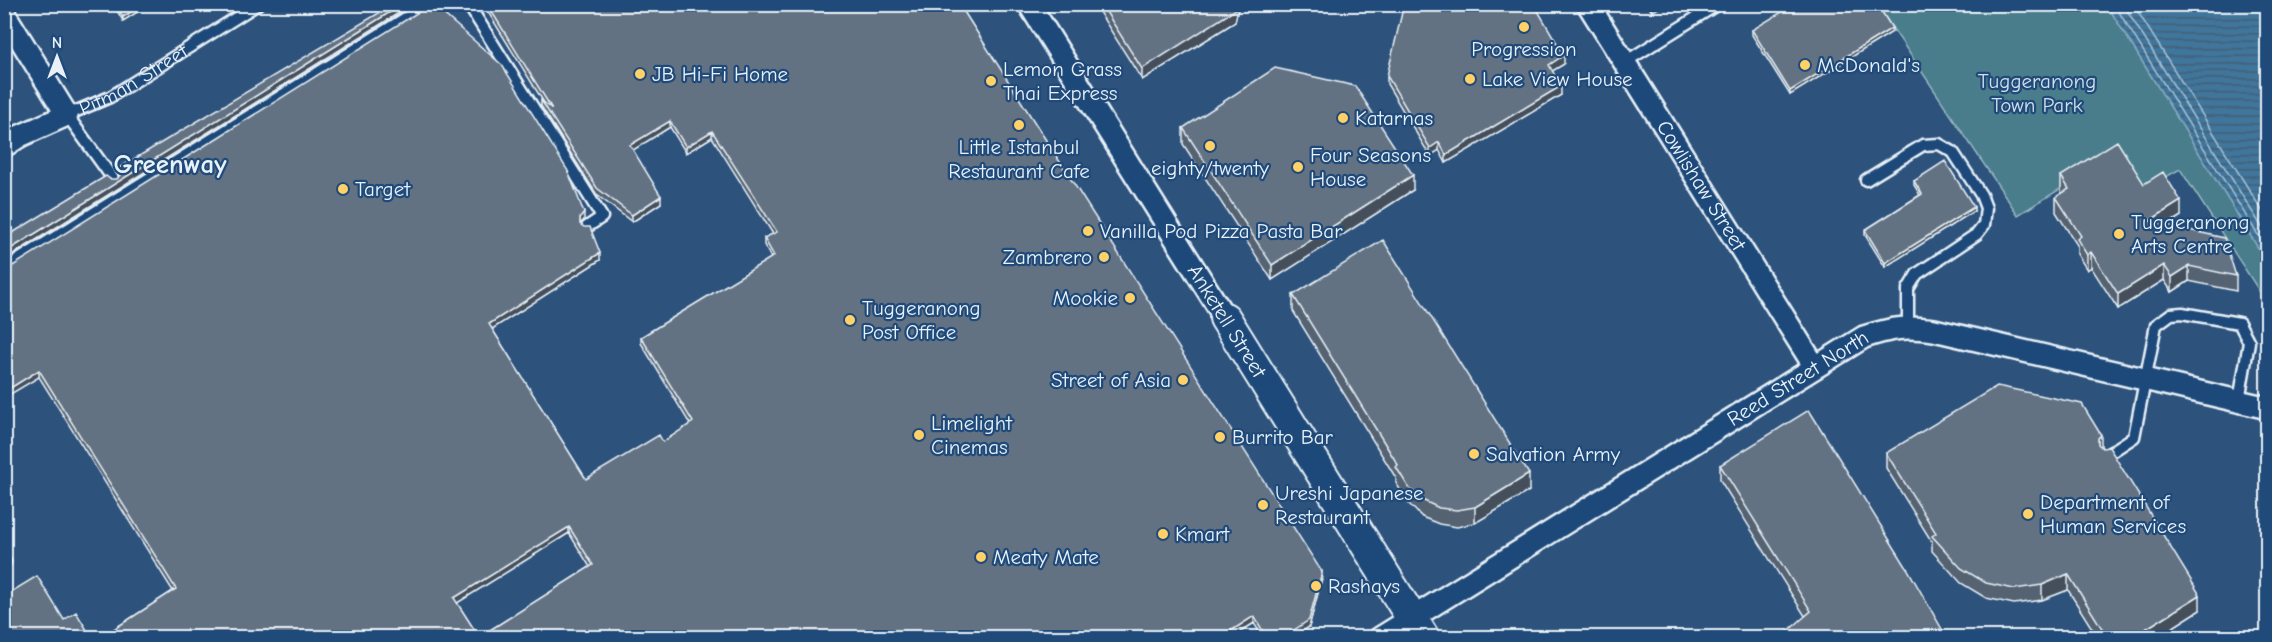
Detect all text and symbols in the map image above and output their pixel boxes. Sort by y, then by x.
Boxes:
marker: Progression [1517,20,1531,34]
north arrow [27,27,87,87]
text: N [52,34,62,52]
place label: Progression [1471,37,1577,61]
street label: Pitman Street [75,39,193,121]
place label: McDonald's [1817,53,1920,77]
place label: Lemon Grass Thai Express [1003,57,1122,105]
marker: McDonald's [1798,58,1812,72]
place label: JB Hi-Fi Home [652,62,788,86]
marker: JB Hi-Fi Home [633,67,647,81]
place label: Lake View House [1482,67,1633,91]
park label: Tuggeranong Town Park [1978,69,2096,117]
marker: Lake View House [1463,72,1477,86]
marker: Lemon Grass Thai Express [984,74,998,88]
place label: Katarnas [1355,106,1433,130]
marker: Katarnas [1336,111,1350,125]
street label: Cowlishaw Street [1652,116,1752,256]
marker: Little Istanbul Restaurant Cafe [1012,118,1026,132]
place label: Little Istanbul Restaurant Cafe [948,135,1090,183]
marker: eighty/twenty [1203,139,1217,153]
place label: Four Seasons House [1310,143,1431,191]
district label: Greenway [113,149,227,180]
place label: eighty/twenty [1151,156,1270,180]
marker: Four Seasons House [1291,160,1305,174]
place label: Target [355,177,411,201]
marker: Target [336,182,350,196]
place label: Tuggeranong Arts Centre [2131,210,2250,258]
place label: Vanilla Pod Pizza Pasta Bar [1100,219,1343,243]
marker: Vanilla Pod Pizza Pasta Bar [1081,224,1095,238]
marker: Tuggeranong Arts Centre [2112,227,2126,241]
place label: Zambrero [1003,245,1092,269]
marker: Zambrero [1097,250,1111,264]
street label: Anketell Street [1183,260,1272,383]
place label: Mookie [1053,286,1118,310]
marker: Mookie [1123,291,1137,305]
place label: Tuggeranong Post Office [862,296,981,344]
marker: Tuggeranong Post Office [843,313,857,327]
street label: Reed Street North [1723,325,1873,431]
place label: Street of Asia [1051,368,1171,392]
marker: Street of Asia [1176,373,1190,387]
place label: Limelight Cinemas [931,411,1013,459]
place label: Burrito Bar [1232,425,1334,449]
marker: Limelight Cinemas [912,428,926,442]
marker: Burrito Bar [1213,430,1227,444]
place label: Salvation Army [1486,442,1621,466]
marker: Salvation Army [1467,447,1481,461]
place label: Ureshi Japanese Restaurant [1275,481,1424,529]
place label: Department of Human Services [2040,490,2186,538]
marker: Ureshi Japanese Restaurant [1256,498,1270,512]
marker: Department of Human Services [2021,507,2035,521]
place label: Kmart [1175,522,1230,546]
marker: Kmart [1156,527,1170,541]
place label: Meaty Mate [993,545,1099,569]
marker: Meaty Mate [974,550,988,564]
place label: Rashays [1328,574,1400,598]
marker: Rashays [1309,579,1323,593]

